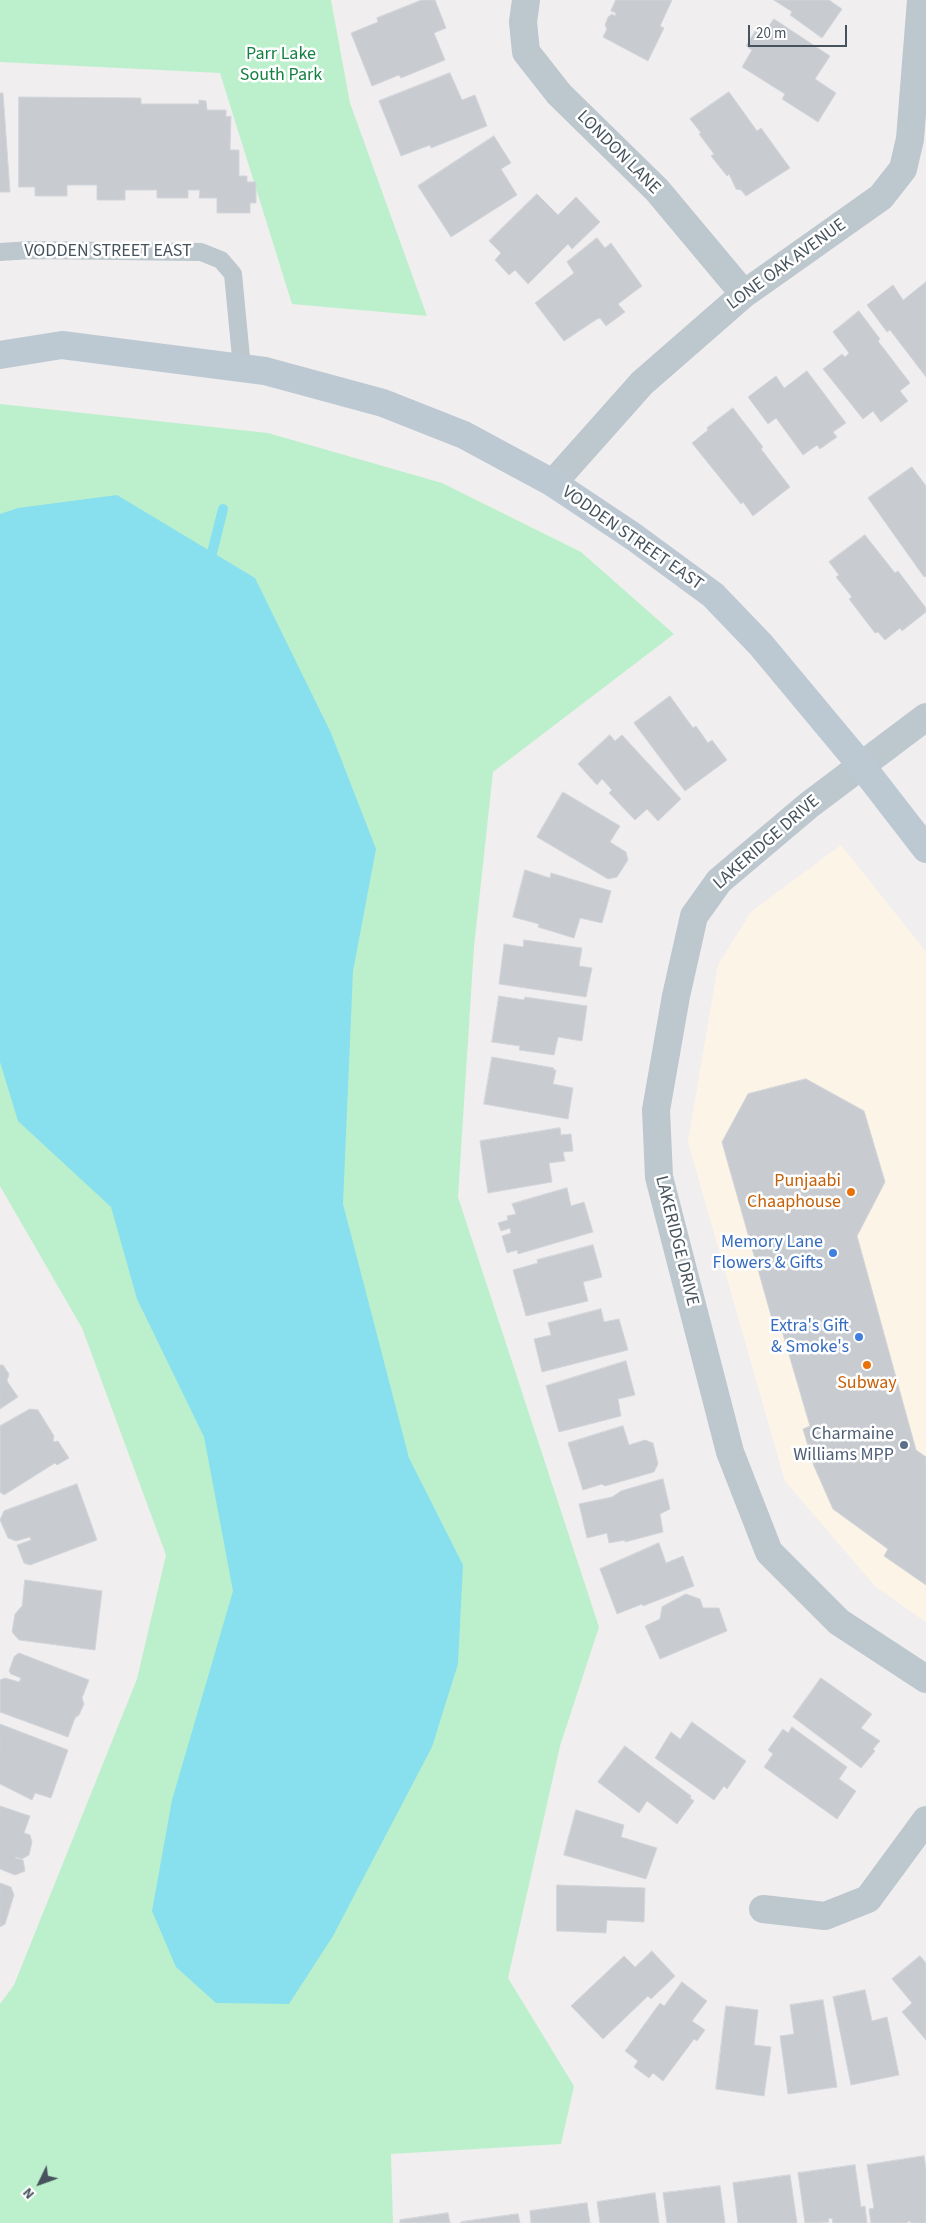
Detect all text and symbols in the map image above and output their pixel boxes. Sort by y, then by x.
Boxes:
scale bar [751,15,850,47]
text: 20 m [756,23,786,44]
park label: Parr Lake South Park [240,44,322,86]
street label: LONDON LANE [572,107,664,199]
street label: LONE OAK AVENUE [723,215,851,315]
street label: VODDEN STREET EAST [24,241,192,263]
street label: VODDEN STREET EAST [557,482,707,596]
street label: LAKERIDGE DRIVE [710,791,824,895]
place label: Punjaabi Chaaphouse [747,1171,841,1214]
street label: LAKERIDGE DRIVE [649,1174,703,1308]
marker: Punjaabi Chaaphouse [845,1186,857,1198]
place label: Memory Lane Flowers & Gifts [713,1232,823,1274]
marker: Memory Lane Flowers & Gifts [827,1247,839,1259]
place label: Extra's Gift & Smoke's [770,1316,849,1358]
marker: Extra's Gift & Smoke's [853,1331,865,1343]
marker: Subway [861,1359,873,1371]
place label: Subway [837,1373,897,1395]
place label: Charmaine Williams MPP [793,1424,894,1466]
marker: Charmaine Williams MPP [898,1439,910,1451]
north arrow [15,2158,65,2208]
text: N [18,2183,39,2203]

